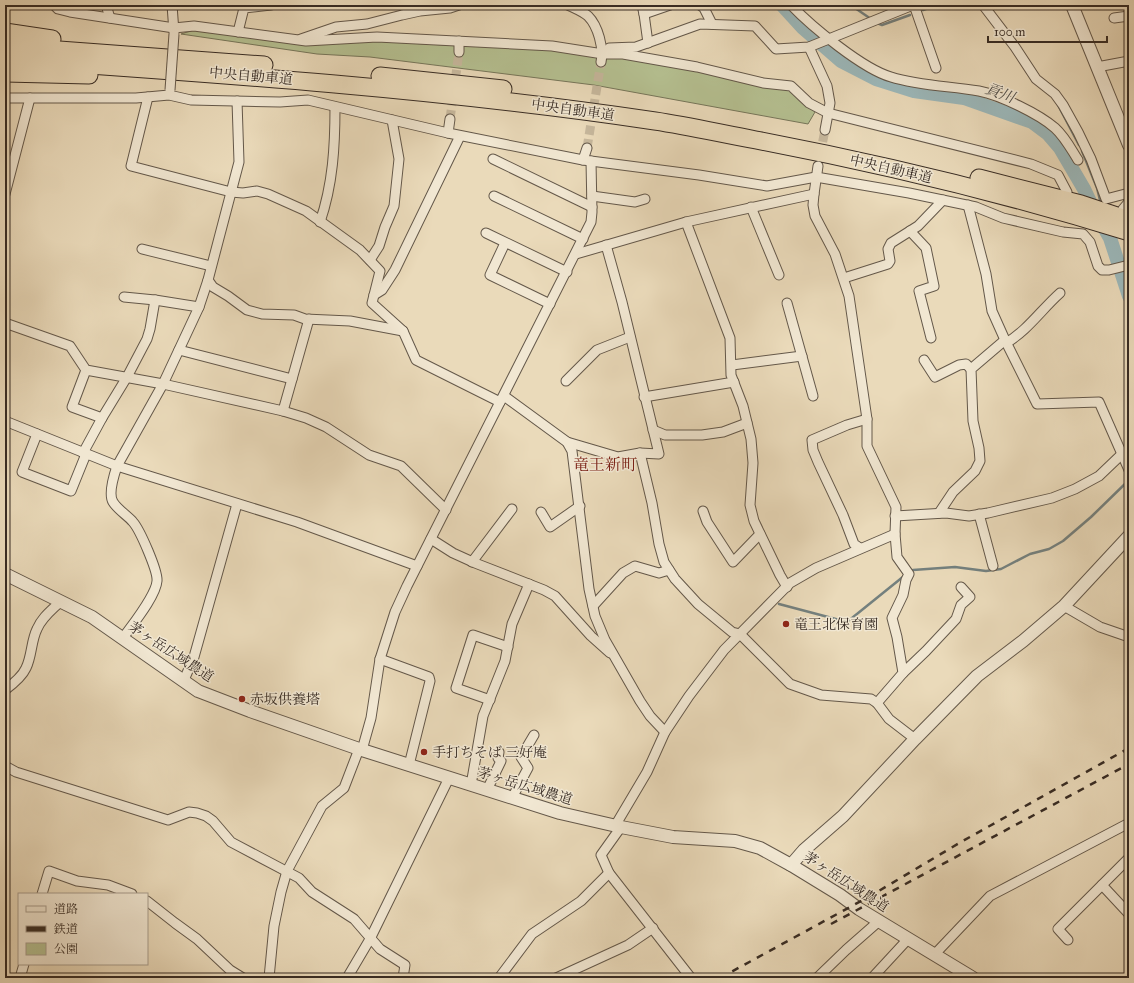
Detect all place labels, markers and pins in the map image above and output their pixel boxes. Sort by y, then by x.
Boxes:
place label: 竜王北保育園 [794,616,878,633]
marker: 竜王北保育園 [781,619,791,629]
place label: 赤坂供養塔 [250,691,320,708]
marker: 赤坂供養塔 [237,694,247,704]
place label: 手打ちそば 三好庵 [432,744,547,761]
marker: 手打ちそば 三好庵 [419,747,429,757]

